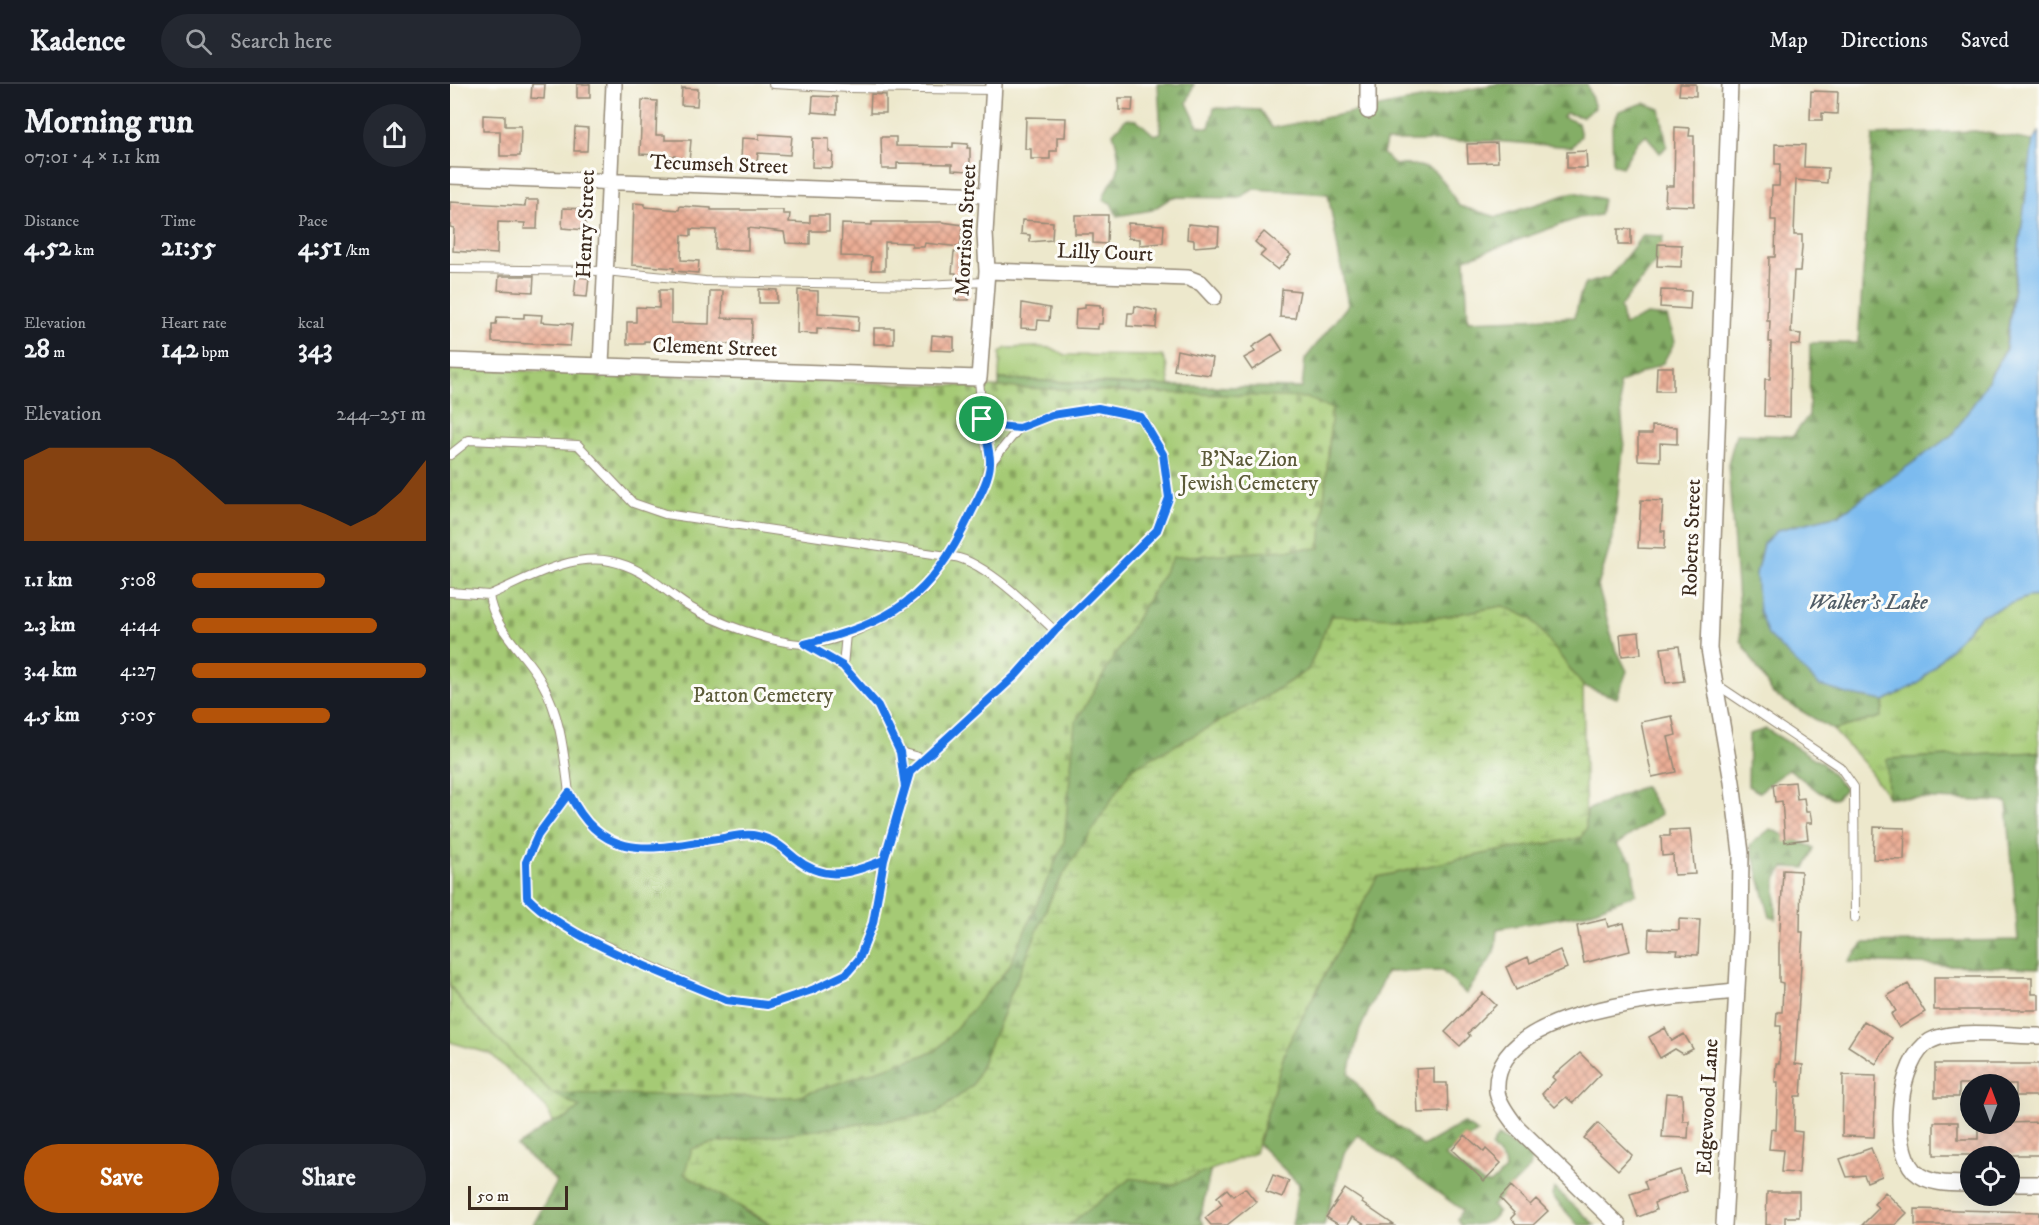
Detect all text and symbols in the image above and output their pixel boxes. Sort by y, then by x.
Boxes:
search box [161,14,581,68]
text: Kadence [30,24,125,59]
icon: search [182,25,215,58]
text: Search here [230,28,332,55]
text: Map [1769,28,1808,54]
text: Directions [1841,28,1928,54]
text: Saved [1961,28,2009,54]
text: Morning run [24,102,193,143]
button: share [363,104,426,167]
text: 07:01 · 4 × 1.1 km [24,145,160,170]
street label: Tecumseh Street [649,150,789,180]
street label: Morrison Street [950,163,982,297]
street label: Henry Street [571,169,601,279]
text: Distance [24,211,79,231]
text: Time [161,211,196,231]
text: Pace [298,211,328,231]
text: 4.52 [24,231,71,264]
text: 21:55 [161,231,216,264]
text: 4:51 [298,231,342,264]
street label: Lilly Court [1056,238,1154,268]
text: km [71,240,95,260]
text: /km [342,240,370,260]
text: Elevation [24,313,86,333]
text: Heart rate [161,313,227,333]
text: kcal [298,313,324,333]
text: 28 [24,333,50,366]
text: 142 [161,333,198,366]
text: 343 [298,333,332,366]
street label: Clement Street [652,333,778,363]
text: m [50,342,65,362]
text: bpm [198,342,229,362]
pin [956,393,1007,444]
text: Elevation [24,402,101,427]
text: 244–251 m [336,402,426,427]
icon: arrive [965,402,998,435]
park label: B'Nae Zion Jewish Cemetery [1178,447,1319,497]
street label: Roberts Street [1677,478,1707,598]
text: 1.1 km [24,568,73,593]
text: 5:08 [120,568,156,593]
water label: Walker's Lake [1809,589,1928,616]
text: 2.3 km [24,613,76,638]
text: 4:44 [120,613,160,638]
text: 3.4 km [24,658,77,683]
text: 4:27 [120,658,157,683]
park label: Patton Cemetery [693,683,834,709]
text: 4.5 km [24,703,80,728]
text: 5:05 [120,703,156,728]
street label: Edgewood Lane [1691,1038,1725,1176]
north arrow [1960,1074,2020,1134]
map controls [1960,1074,2020,1206]
button: Save [24,1144,219,1213]
button: Share [231,1144,426,1213]
button: locate [1960,1146,2020,1206]
scale bar [468,1183,568,1210]
text: 50 m [477,1186,509,1206]

